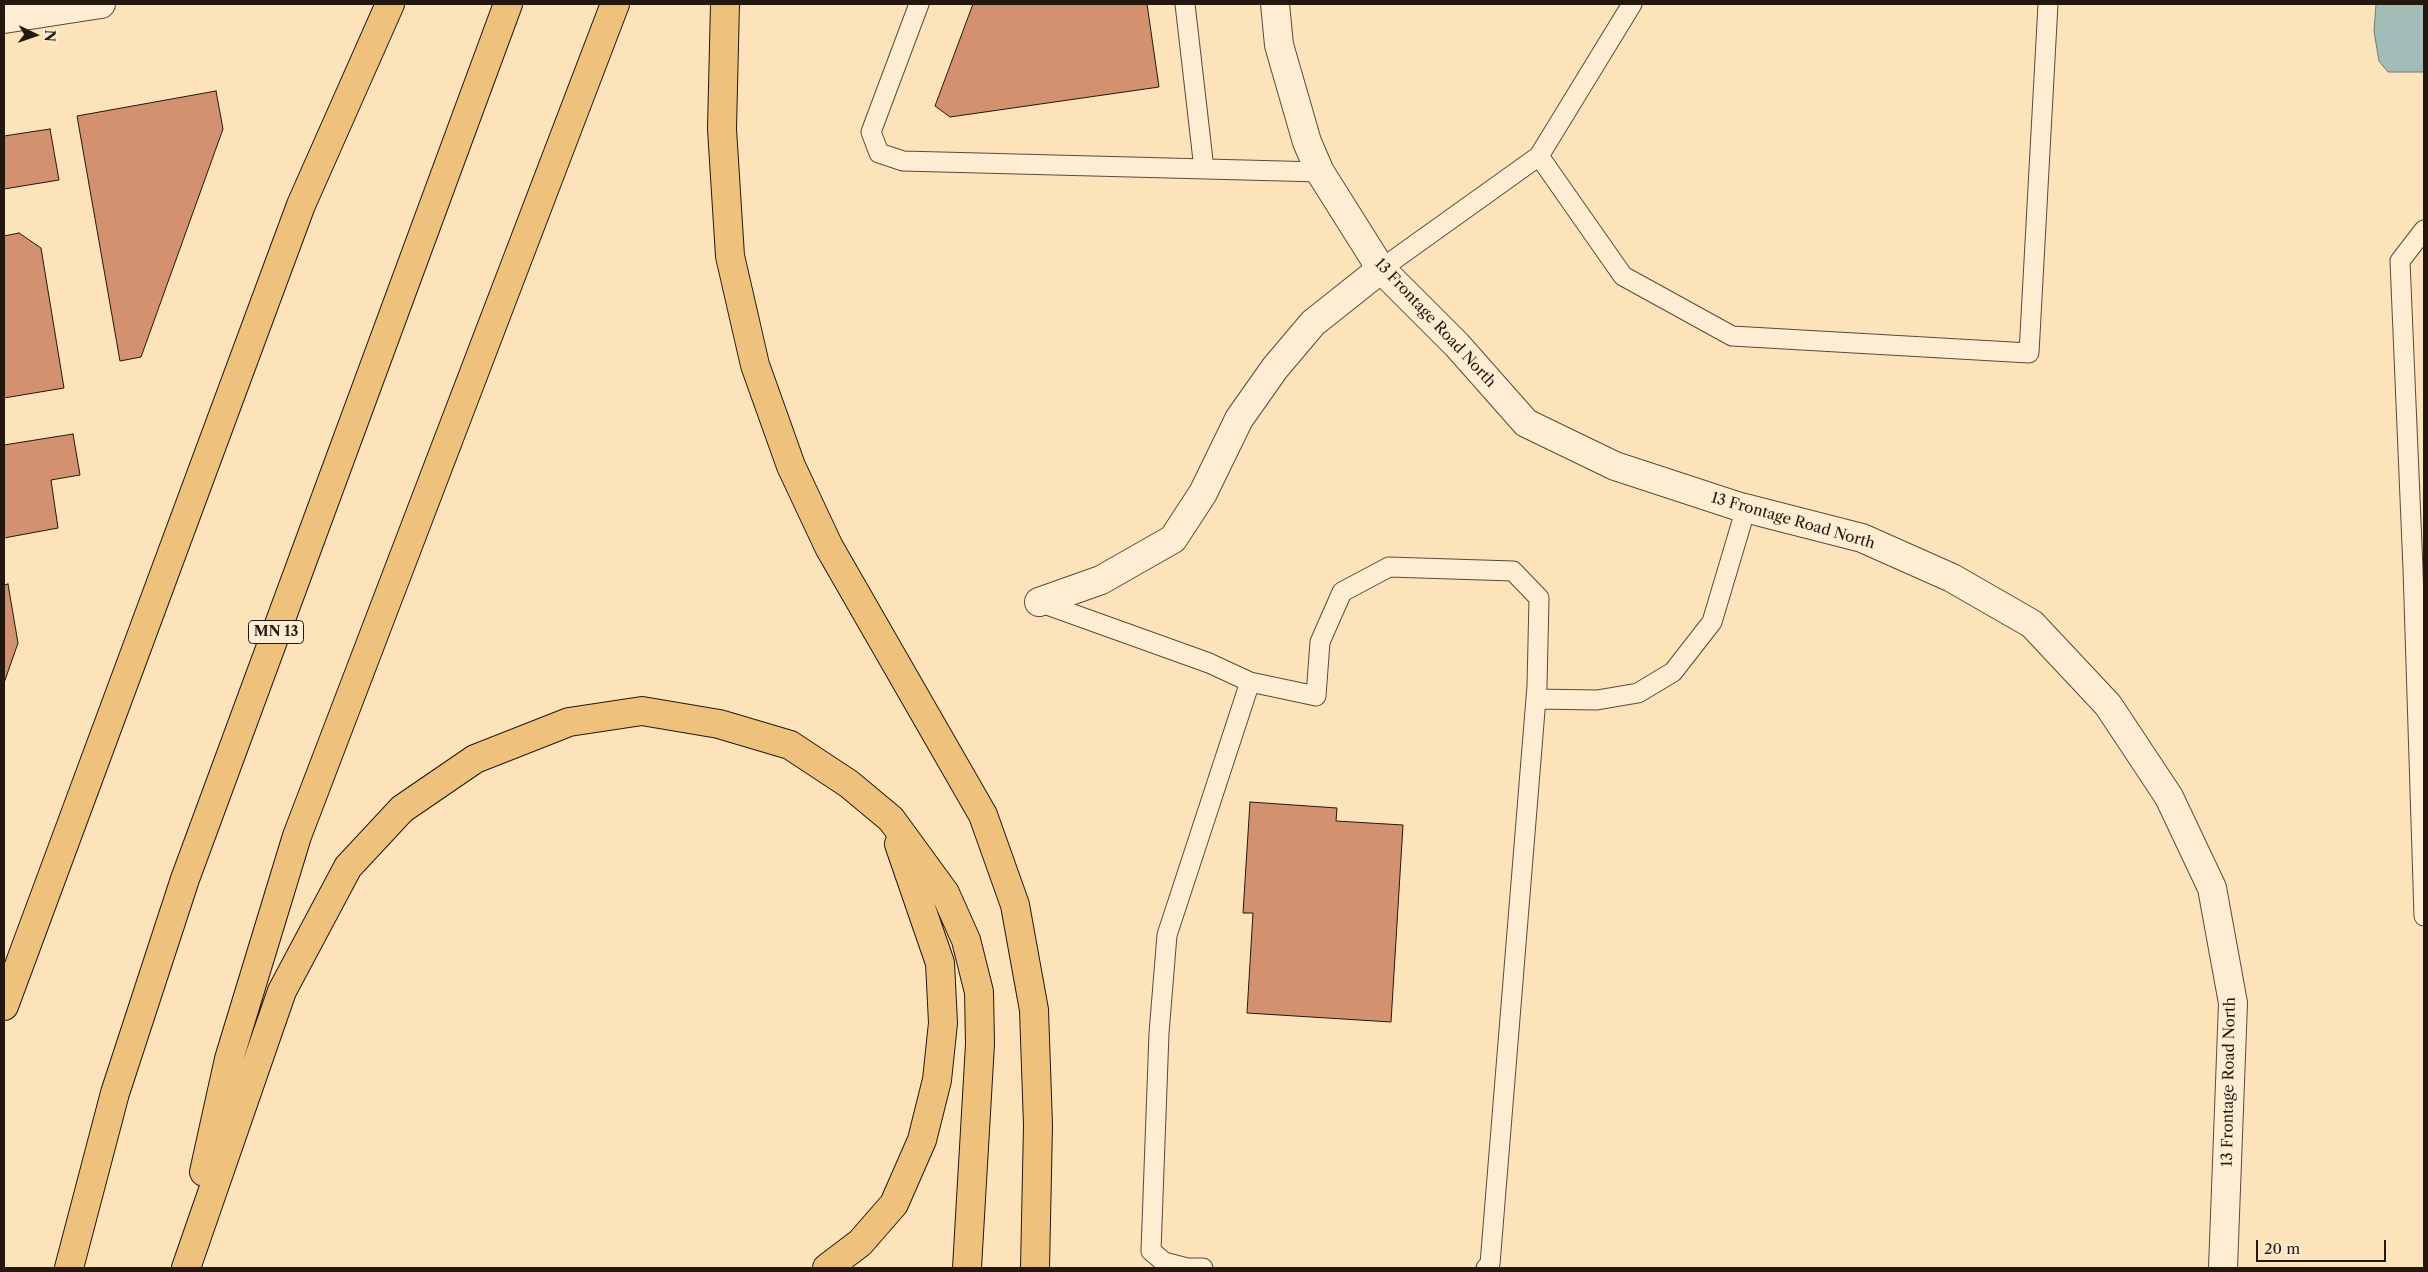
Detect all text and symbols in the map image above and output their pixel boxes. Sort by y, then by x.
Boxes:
north arrow [10,10,60,60]
text: N [41,29,59,42]
street label: 13 Frontage Road North [1371,255,1499,391]
street label: 13 Frontage Road North [1709,489,1877,553]
road number: MN 13 [248,620,304,644]
street label: 13 Frontage Road North [2219,997,2239,1167]
scale bar [2258,1230,2388,1262]
text: 20 m [2264,1239,2300,1258]

